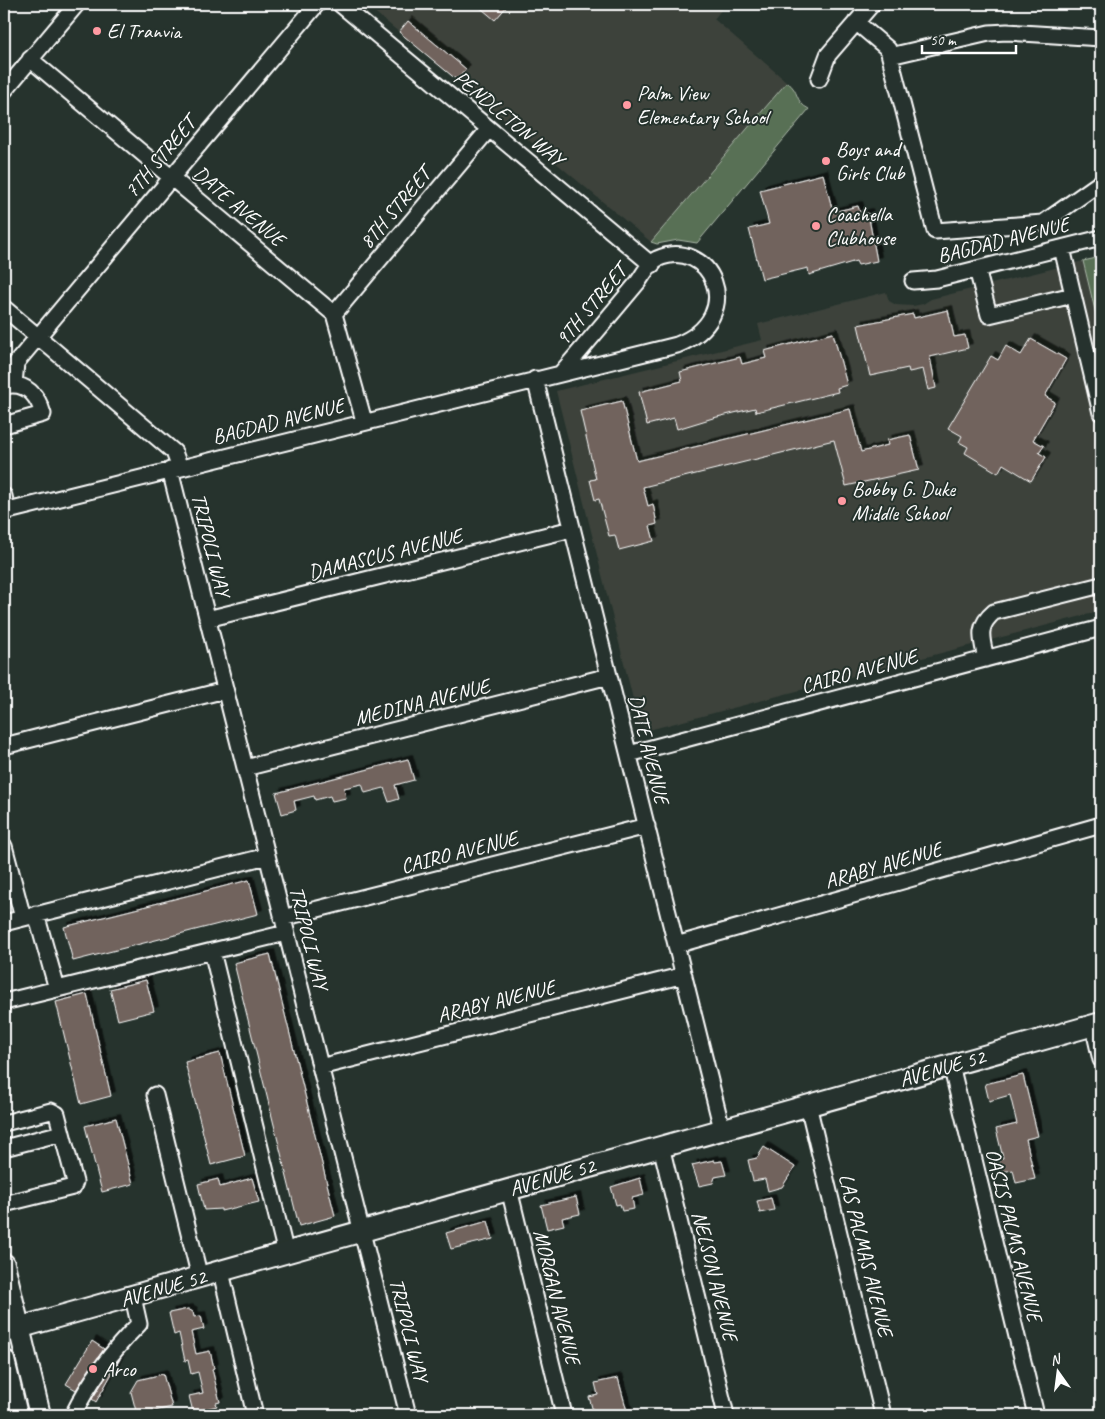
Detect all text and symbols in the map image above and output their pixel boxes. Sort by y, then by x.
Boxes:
place label: El Tranvia [107,18,183,44]
scale bar [922,22,1016,54]
marker: El Tranvia [91,25,103,37]
text: 50 m [930,31,957,50]
street label: PENDLETON WAY [449,64,572,174]
place label: Palm View Elementary School [637,80,772,130]
marker: Palm View Elementary School [621,99,633,111]
street label: 7TH STREET [119,107,205,203]
place label: Boys and Girls Club [836,136,906,186]
marker: Boys and Girls Club [820,155,832,167]
street label: 8TH STREET [354,158,440,254]
street label: DATE AVENUE [188,160,292,254]
place label: Coachella Clubhouse [826,201,897,251]
street label: BAGDAD AVENUE [934,210,1074,269]
marker: Coachella Clubhouse [810,220,822,232]
street label: 9TH STREET [550,255,636,351]
street label: BAGDAD AVENUE [209,391,349,450]
place label: Bobby G. Duke Middle School [852,476,956,526]
street label: TRIPOLI WAY [186,491,237,603]
marker: Bobby G. Duke Middle School [836,495,848,507]
street label: DAMASCUS AVENUE [305,522,467,586]
street label: CAIRO AVENUE [798,642,923,699]
street label: MEDINA AVENUE [352,672,495,731]
street label: DATE AVENUE [623,691,676,809]
street label: CAIRO AVENUE [398,824,523,879]
street label: ARABY AVENUE [822,835,947,894]
street label: TRIPOLI WAY [284,884,335,996]
street label: ARABY AVENUE [434,973,560,1028]
street label: AVENUE 52 [896,1043,989,1093]
street label: OASIS PALMS AVENUE [980,1146,1049,1327]
street label: AVENUE 52 [506,1152,599,1202]
street label: LAS PALMAS AVENUE [833,1171,899,1342]
street label: NELSON AVENUE [686,1208,744,1346]
street label: MORGAN AVENUE [528,1227,587,1370]
street label: AVENUE 52 [117,1263,210,1313]
street label: TRIPOLI WAY [384,1276,435,1388]
north arrow [1032,1346,1082,1396]
text: N [1049,1350,1063,1369]
place label: Arco [103,1356,137,1382]
marker: Arco [87,1363,99,1375]

